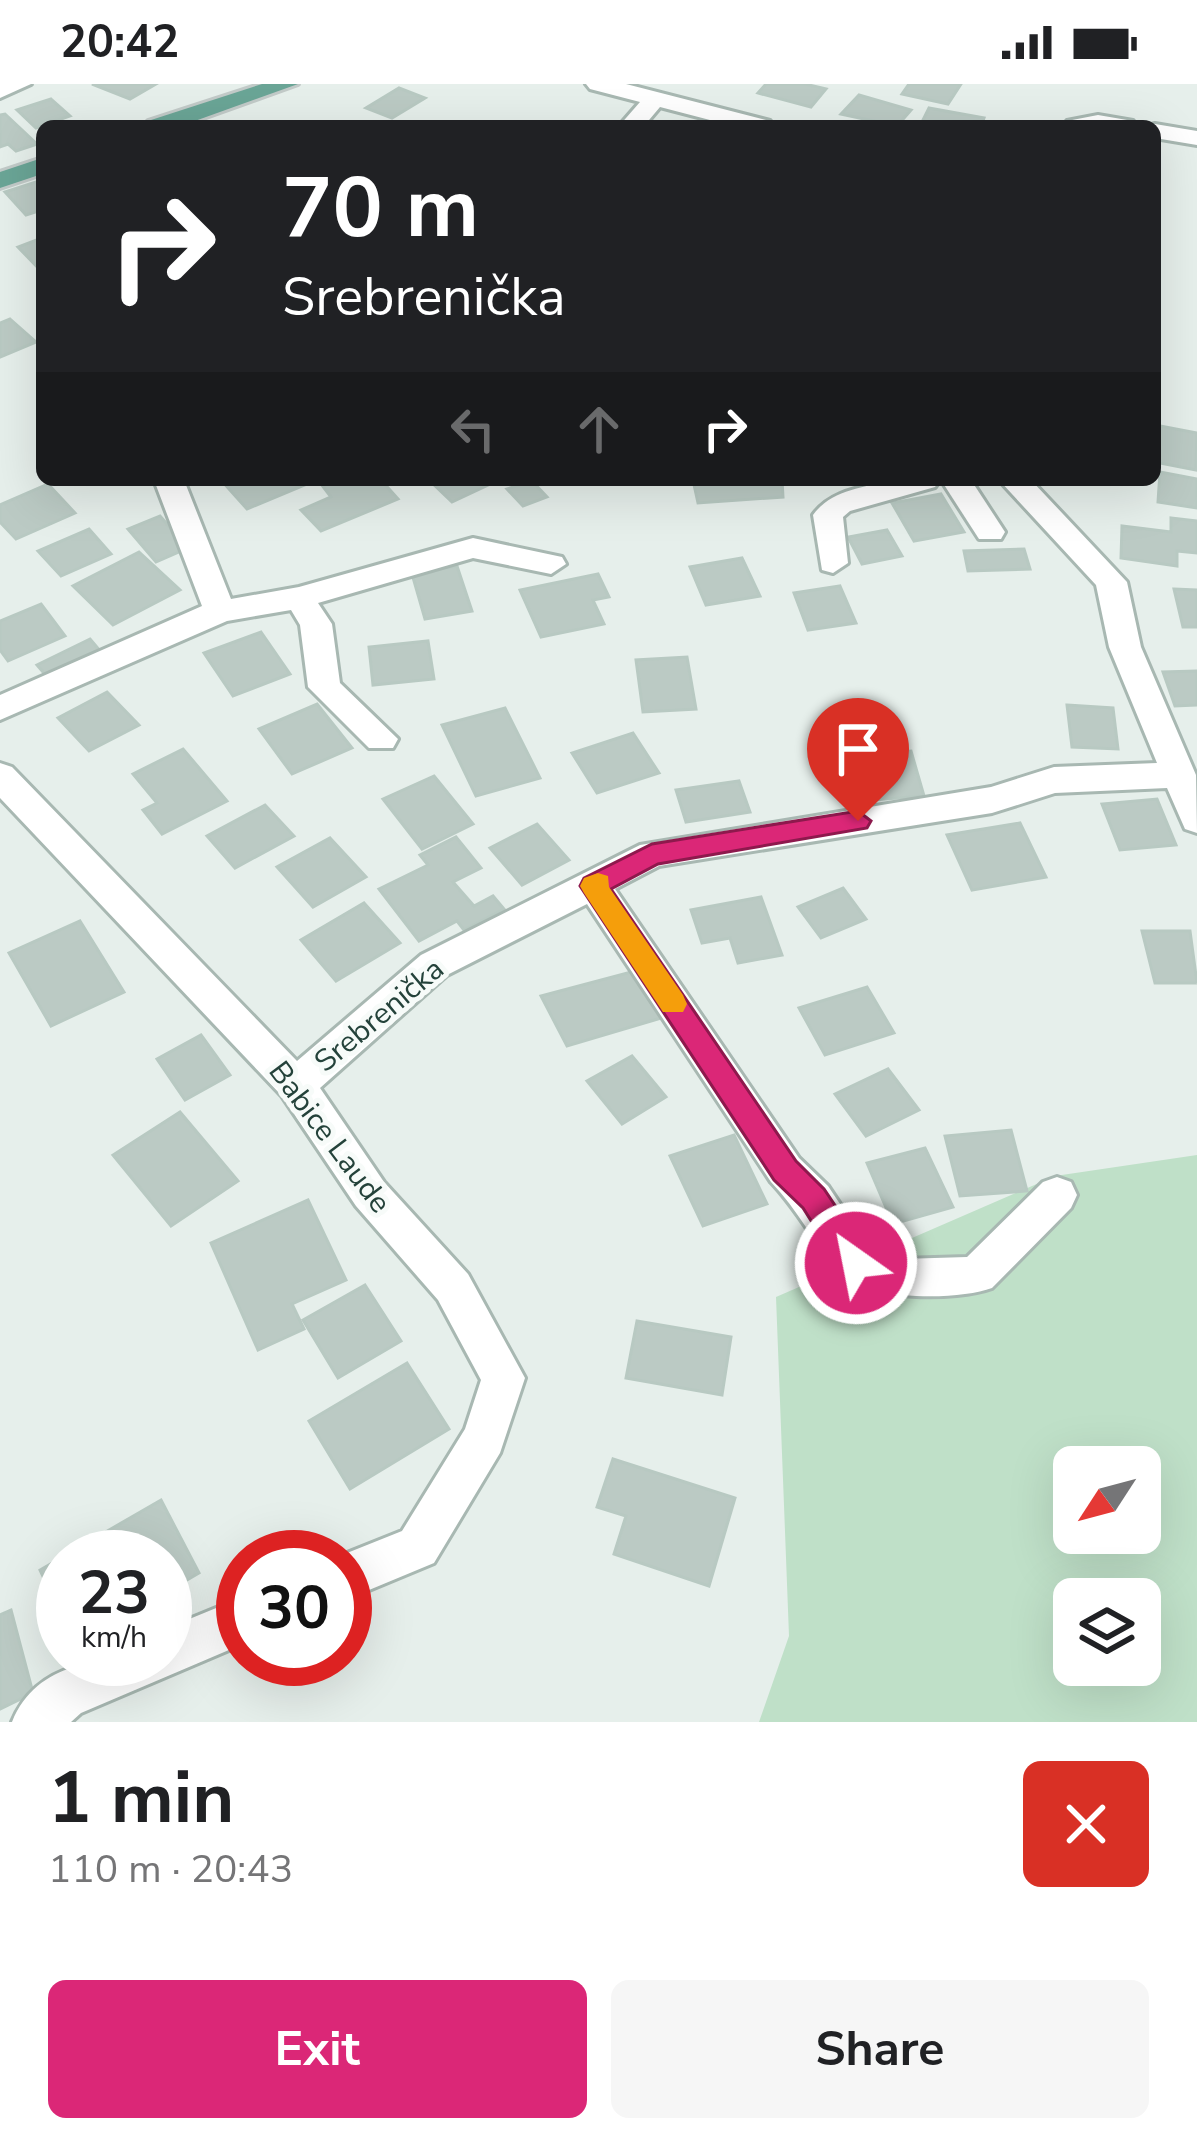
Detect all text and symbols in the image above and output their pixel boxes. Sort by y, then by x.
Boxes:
text: 20:42 [60,12,179,73]
text: 70 m [282,151,479,266]
icon: right [84,168,240,324]
text: Srebrenička [282,260,566,334]
icon: left [440,396,506,462]
icon: ahead [566,396,632,462]
icon: right [692,396,758,462]
pin [807,698,909,821]
icon: arrive [825,716,891,782]
street label: Srebrenička [306,949,453,1082]
street label: Babice Laude [259,1053,400,1222]
position arrow [793,1200,919,1326]
north arrow [1053,1446,1161,1554]
map controls [1053,1446,1161,1686]
speed limit sign: 30 [216,1530,372,1686]
text: 23 [78,1552,150,1634]
button: layers [1053,1578,1161,1686]
text: km/h [81,1617,147,1658]
text: 1 min [48,1749,234,1847]
button: close [1023,1761,1149,1887]
text: 110 m · 20:43 [48,1843,293,1896]
button: Exit [48,1980,587,2118]
button: Share [611,1980,1149,2118]

